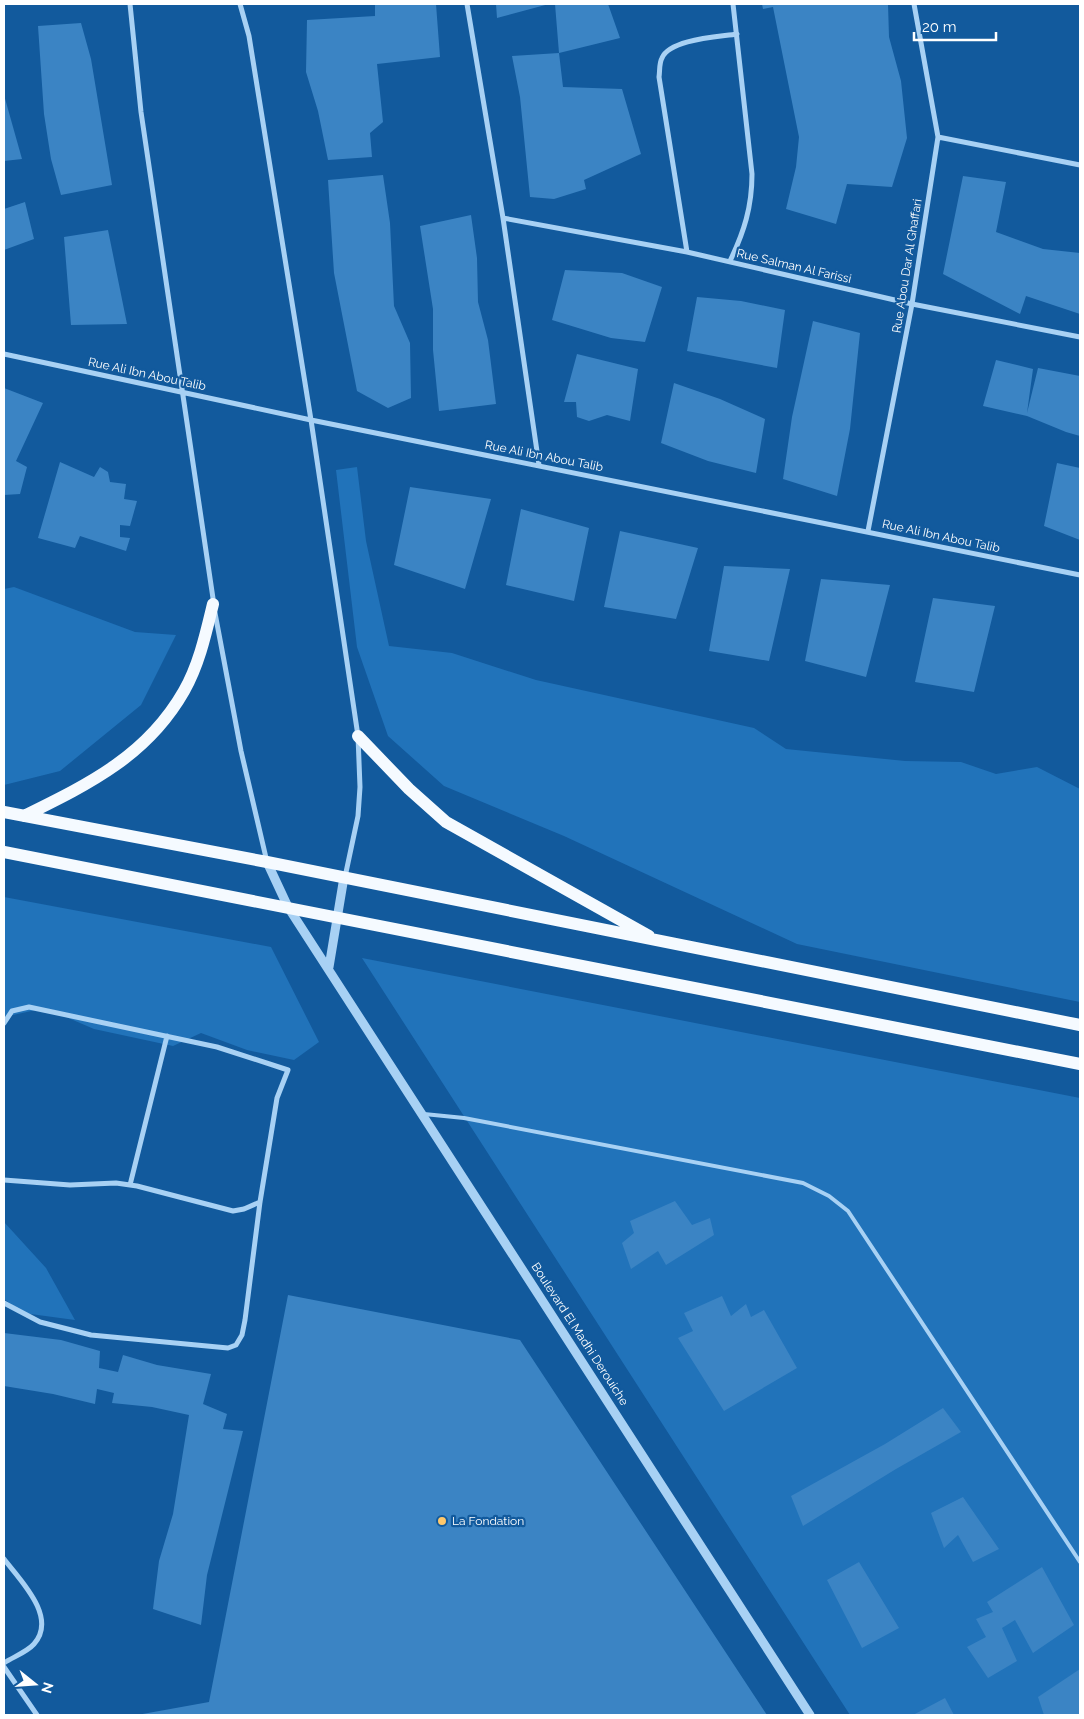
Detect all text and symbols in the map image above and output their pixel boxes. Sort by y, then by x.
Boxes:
scale bar [914,10,996,42]
text: 20 m [922,18,957,36]
street label: Rue Abou Dar Al Ghaffari [889,198,925,334]
street label: Rue Salman Al Farissi [735,246,853,286]
street label: Rue Ali Ibn Abou Talib [87,355,207,393]
street label: Rue Ali Ibn Abou Talib [484,438,604,474]
street label: Rue Ali Ibn Abou Talib [881,517,1001,555]
street label: Boulevard El Madhi Derouiche [529,1260,631,1408]
place label: La Fondation [452,1514,524,1528]
marker: La Fondation [436,1515,448,1527]
north arrow [10,1659,60,1709]
text: N [38,1680,57,1695]

